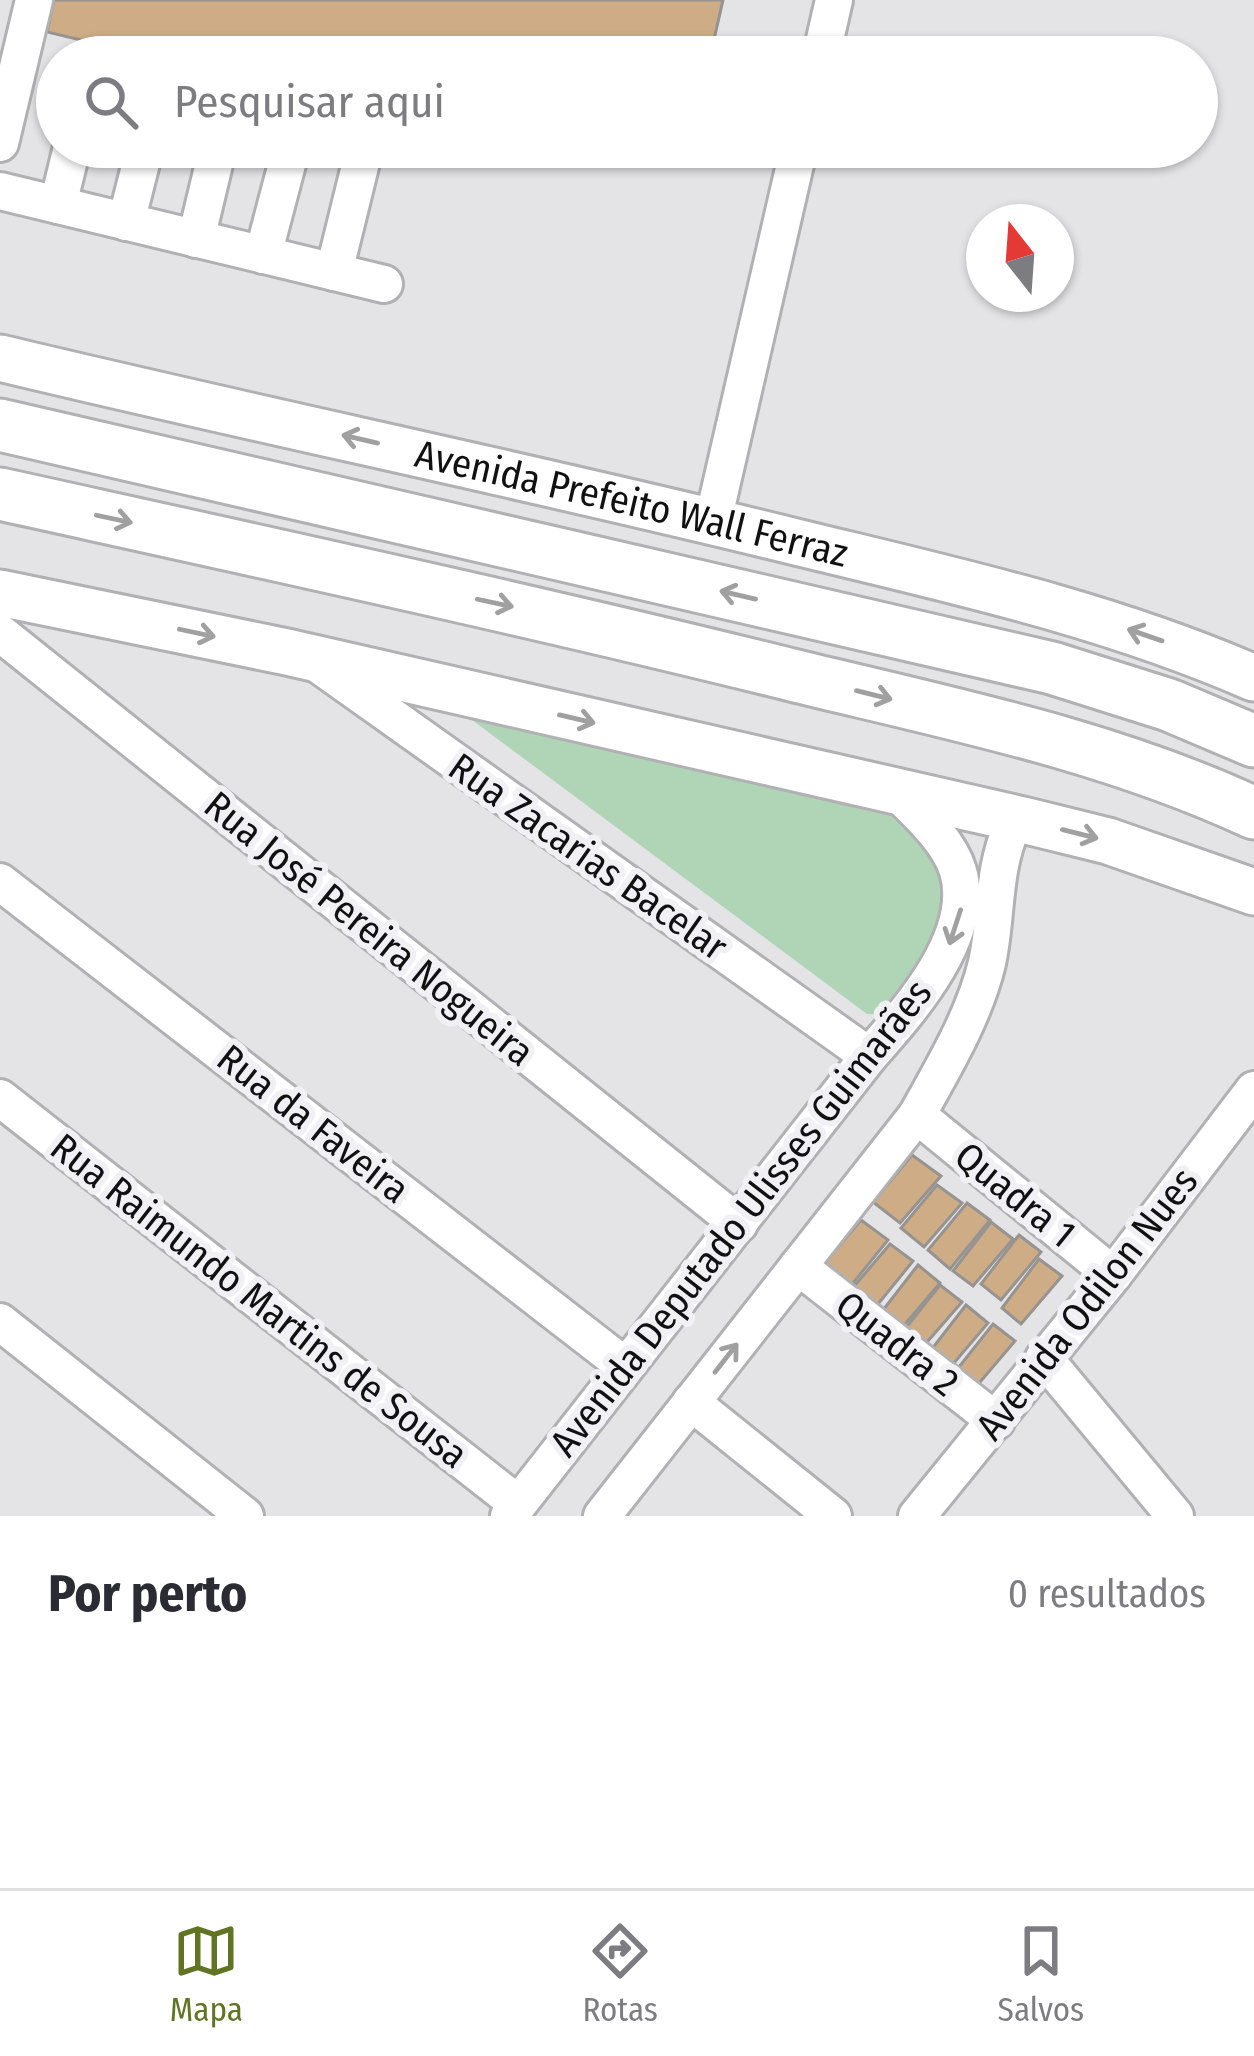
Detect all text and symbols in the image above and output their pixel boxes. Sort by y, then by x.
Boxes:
search box [36,36,1218,168]
icon: search [78,69,144,135]
text: Pesquisar aqui [174,75,445,129]
north arrow [966,204,1074,312]
one-way arrow [341,427,379,450]
street label: Avenida Prefeito Wall Ferraz [411,431,852,577]
one-way arrow [95,509,133,532]
one-way arrow [720,582,758,605]
one-way arrow [476,593,514,616]
one-way arrow [1127,622,1165,644]
one-way arrow [177,623,215,646]
one-way arrow [855,685,893,707]
one-way arrow [558,708,596,731]
street label: Rua Zacarias Bacelar [440,744,736,970]
street label: Rua José Pereira Nogueira [195,782,543,1076]
one-way arrow [1061,824,1099,846]
one-way arrow [942,907,964,945]
street label: Avenida Deputado Ulisses Guimarães [541,971,941,1465]
street label: Rua da Faveira [208,1035,418,1213]
street label: Rua Raimundo Martins de Sousa [42,1124,476,1478]
street label: Quadra 1 [946,1133,1084,1257]
street label: Avenida Odilon Nues [967,1159,1207,1449]
street label: Quadra 2 [827,1282,967,1406]
one-way arrow [712,1342,739,1374]
text: Por perto [48,1563,247,1625]
text: 0 resultados [1008,1571,1206,1617]
tab: Mapa [170,1918,243,2030]
tab: Rotas [583,1918,658,2030]
tab: Salvos [998,1918,1084,2030]

